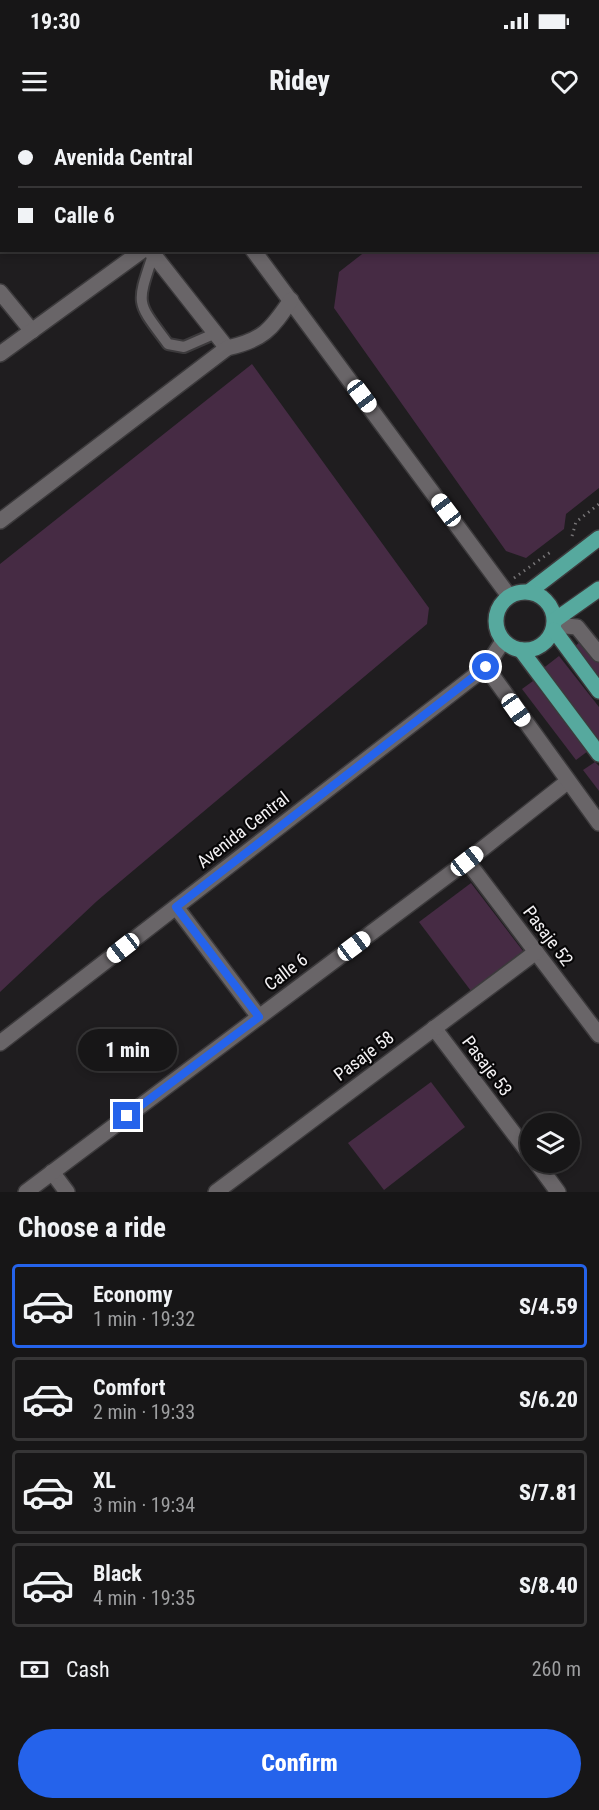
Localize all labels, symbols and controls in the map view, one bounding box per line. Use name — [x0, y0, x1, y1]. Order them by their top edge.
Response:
text: 19:30 — [30, 9, 81, 34]
icon: menu — [18, 65, 51, 98]
text: Ridey — [269, 65, 330, 97]
icon: heart — [548, 65, 581, 98]
text: Avenida Central — [54, 145, 193, 170]
text: Calle 6 — [54, 203, 115, 228]
car — [344, 376, 380, 416]
car — [428, 490, 464, 530]
route start — [472, 653, 499, 680]
car — [498, 690, 534, 730]
street label: Avenida Central — [192, 787, 293, 872]
car — [447, 843, 487, 879]
street label: Pasaje 52 — [519, 902, 578, 970]
car — [334, 928, 374, 964]
car — [103, 930, 143, 966]
street label: Calle 6 — [260, 949, 311, 995]
street label: Pasaje 58 — [330, 1026, 398, 1085]
callout: 1 min — [78, 1029, 176, 1071]
street label: Pasaje 53 — [458, 1032, 517, 1100]
text: 1 min — [105, 1038, 150, 1062]
route end — [113, 1102, 140, 1129]
map controls — [520, 1113, 580, 1173]
button: layers — [520, 1113, 580, 1173]
text: Choose a ride — [18, 1212, 166, 1244]
icon: car — [21, 1279, 75, 1333]
text: Economy — [93, 1282, 173, 1307]
text: S/4.59 — [519, 1294, 578, 1319]
text: 1 min · 19:32 — [93, 1307, 195, 1331]
icon: car — [21, 1372, 75, 1426]
text: Comfort — [93, 1375, 166, 1400]
text: S/6.20 — [519, 1387, 578, 1412]
text: 2 min · 19:33 — [93, 1400, 195, 1424]
icon: car — [21, 1465, 75, 1519]
text: XL — [93, 1468, 116, 1493]
text: S/7.81 — [519, 1480, 578, 1505]
text: 3 min · 19:34 — [93, 1493, 195, 1517]
icon: car — [21, 1558, 75, 1612]
text: Black — [93, 1561, 142, 1586]
text: S/8.40 — [519, 1573, 578, 1598]
text: 4 min · 19:35 — [93, 1586, 195, 1610]
icon: cash — [18, 1653, 51, 1686]
text: Cash — [66, 1657, 110, 1682]
text: 260 m — [532, 1657, 581, 1681]
button: Confirm — [18, 1729, 581, 1798]

